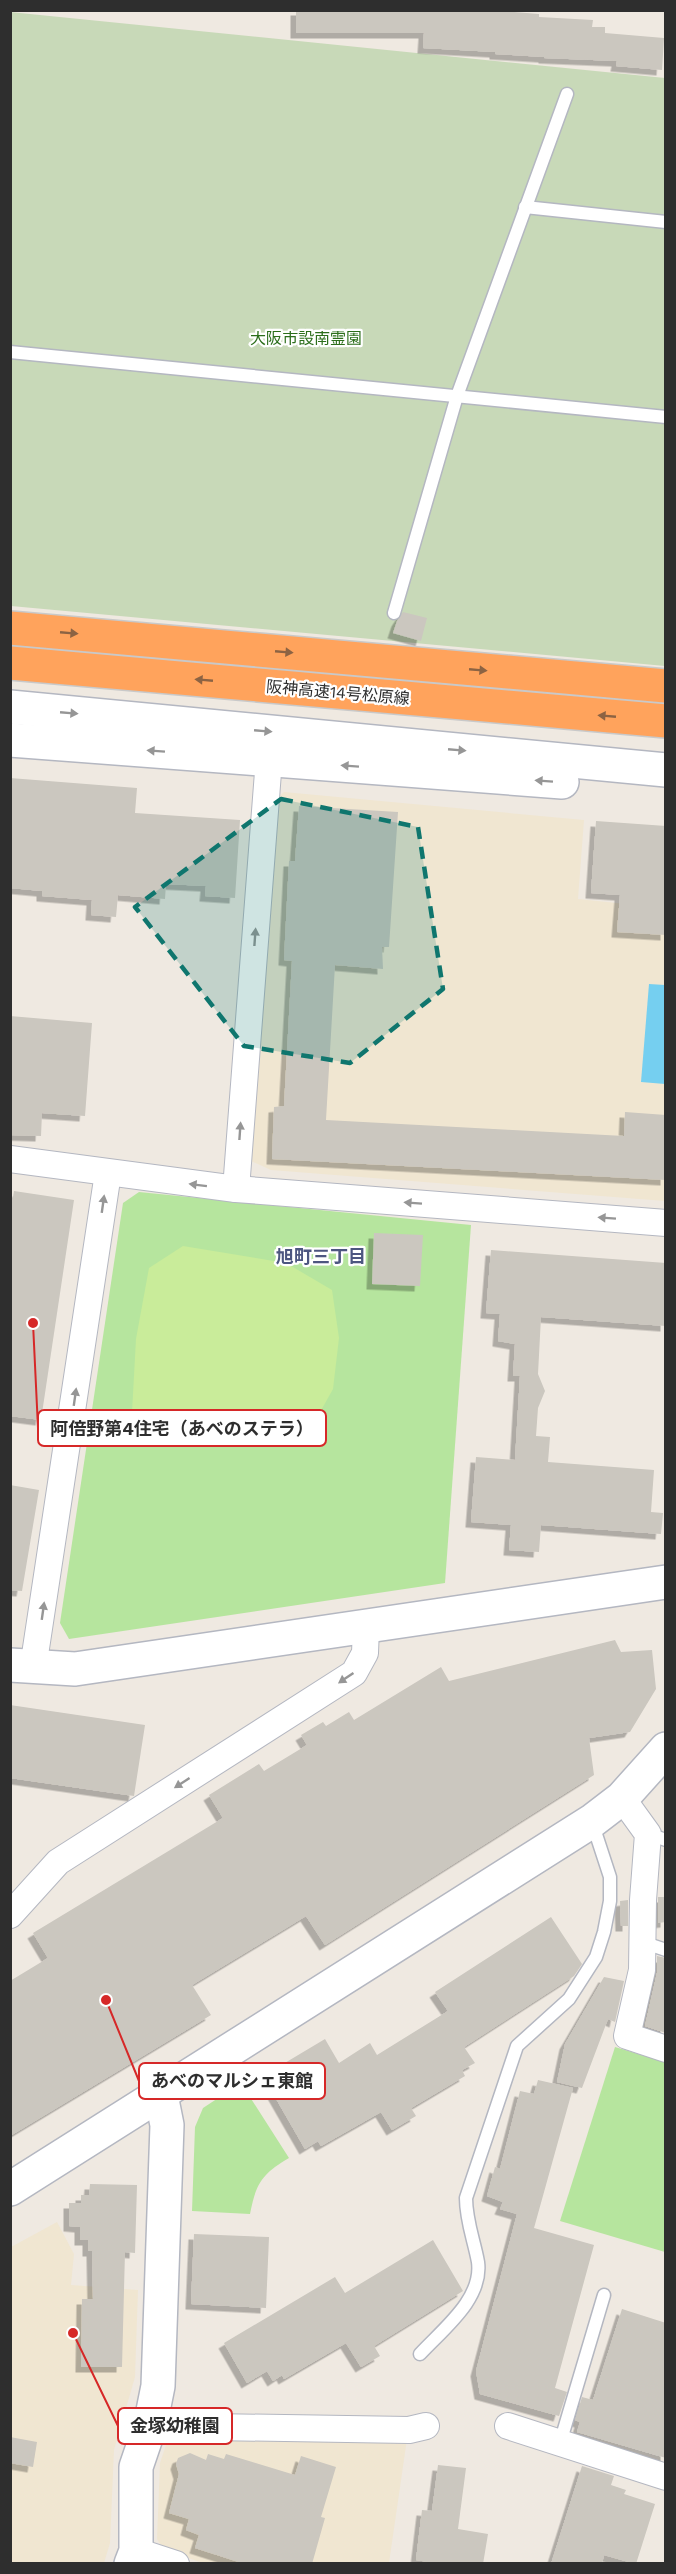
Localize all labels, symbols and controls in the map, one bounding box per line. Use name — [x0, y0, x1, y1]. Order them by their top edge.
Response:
park label: 大阪市設南霊園 — [250, 329, 362, 348]
one-way arrow — [59, 628, 78, 638]
one-way arrow — [274, 648, 293, 657]
one-way arrow — [469, 665, 488, 675]
one-way arrow — [194, 675, 213, 685]
street label: 阪神高速14号松原線 — [265, 677, 411, 708]
one-way arrow — [59, 708, 78, 718]
one-way arrow — [598, 711, 617, 721]
one-way arrow — [253, 726, 272, 736]
one-way arrow — [448, 745, 467, 755]
one-way arrow — [146, 746, 165, 756]
one-way arrow — [340, 761, 359, 771]
one-way arrow — [535, 776, 554, 786]
one-way arrow — [250, 927, 259, 946]
one-way arrow — [235, 1122, 245, 1141]
one-way arrow — [188, 1180, 207, 1189]
one-way arrow — [99, 1194, 108, 1213]
one-way arrow — [403, 1198, 422, 1208]
one-way arrow — [598, 1213, 617, 1223]
district label: 旭町三丁目 — [276, 1246, 366, 1267]
one-way arrow — [70, 1387, 79, 1406]
callout: 阿倍野第4住宅（あべのステラ） — [38, 1410, 326, 1446]
text: 阿倍野第4住宅（あべのステラ） — [50, 1418, 314, 1439]
one-way arrow — [38, 1601, 47, 1620]
one-way arrow — [337, 1672, 354, 1683]
one-way arrow — [173, 1777, 190, 1788]
callout: あべのマルシェ東館 — [139, 2063, 325, 2099]
text: あべのマルシェ東館 — [151, 2070, 313, 2091]
callout: 金塚幼稚園 — [118, 2408, 232, 2444]
text: 金塚幼稚園 — [130, 2415, 220, 2436]

